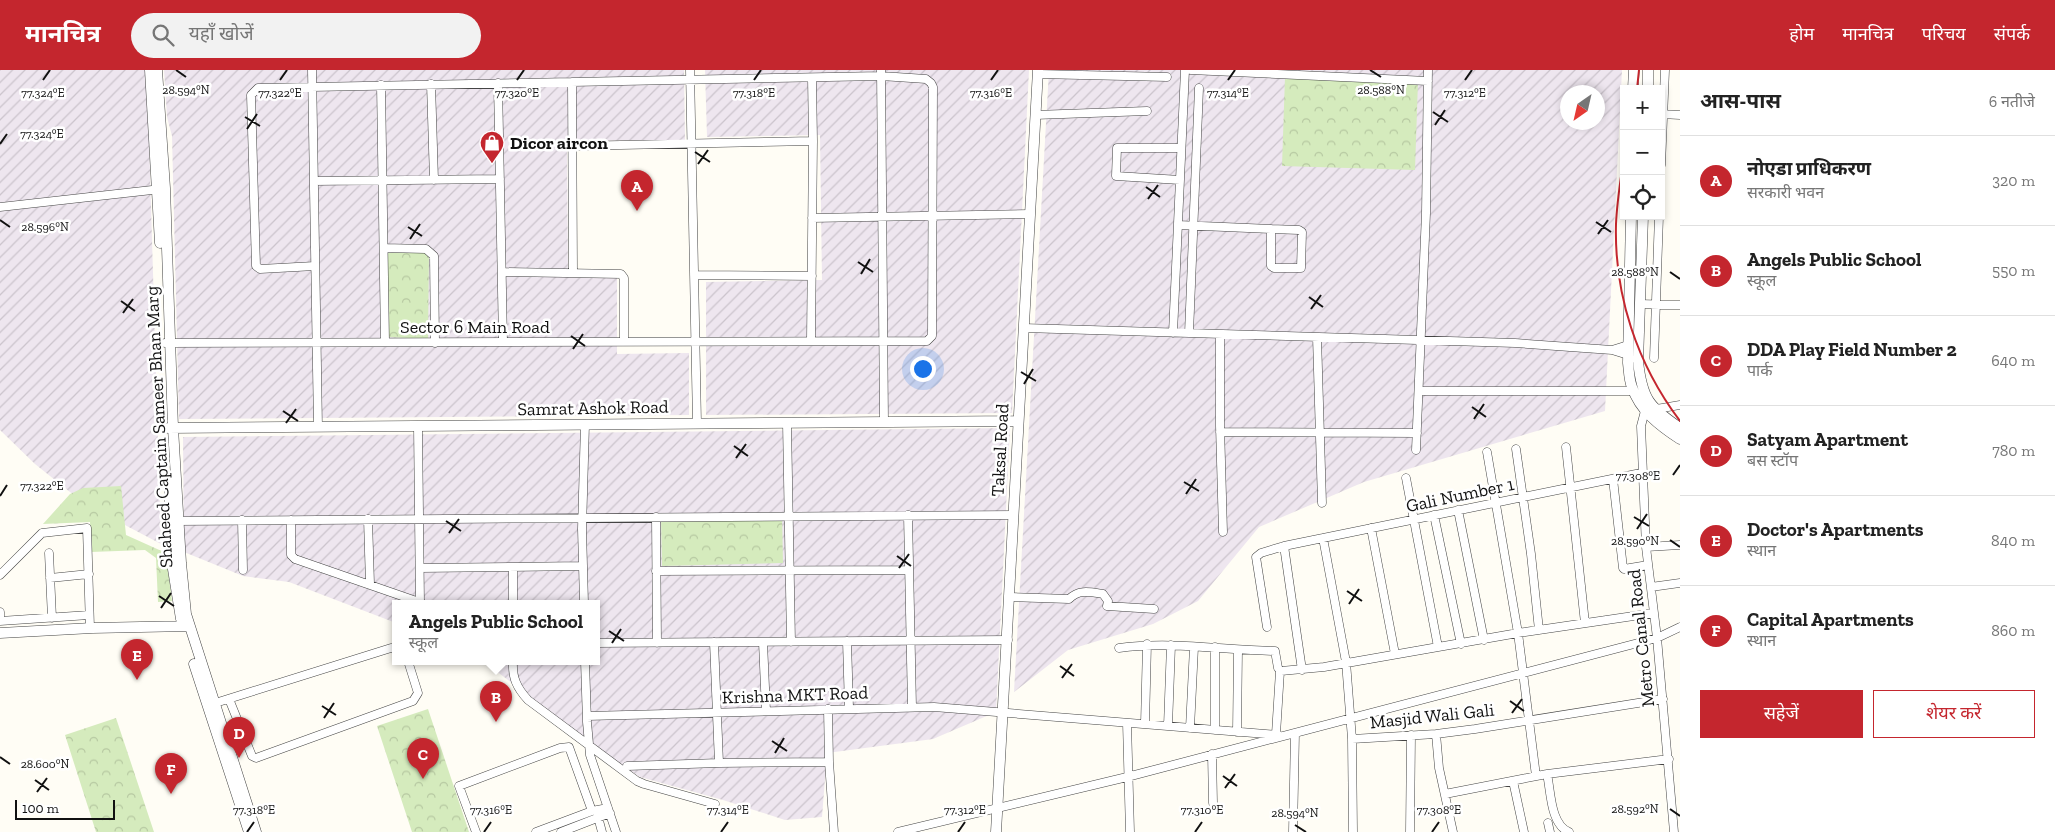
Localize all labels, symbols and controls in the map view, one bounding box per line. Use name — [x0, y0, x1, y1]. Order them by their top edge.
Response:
search box — [131, 13, 481, 58]
text: मानचित्र — [25, 19, 101, 48]
icon: search — [149, 21, 177, 49]
text: यहाँ खोजें — [189, 22, 254, 45]
text: होम — [1789, 23, 1814, 45]
text: मानचित्र — [1842, 23, 1894, 45]
text: परिचय — [1922, 23, 1966, 45]
text: संपर्क — [1994, 23, 2030, 45]
text: 28.594°N — [162, 83, 210, 97]
text: 28.588°N — [1357, 83, 1405, 97]
north arrow — [1560, 85, 1605, 130]
map controls — [1620, 85, 1665, 220]
button: + — [1620, 85, 1665, 130]
text: 77.324°E — [21, 86, 65, 100]
text: 77.322°E — [258, 86, 302, 100]
text: 77.320°E — [495, 86, 539, 100]
text: 77.318°E — [733, 86, 775, 100]
text: 77.316°E — [970, 86, 1012, 100]
text: 77.314°E — [1207, 86, 1249, 100]
text: 77.312°E — [1444, 86, 1486, 100]
text: आस-पास — [1700, 88, 1781, 113]
text: 6 नतीजे — [1989, 92, 2035, 111]
text: 77.324°E — [20, 127, 64, 141]
shop icon: Dicor aircon — [479, 130, 505, 164]
button: − — [1620, 130, 1665, 175]
place label: Dicor aircon — [510, 132, 608, 154]
text: नोएडा प्राधिकरण — [1747, 157, 1871, 180]
pin: A — [621, 170, 653, 211]
text: A — [1711, 171, 1722, 190]
text: 320 m — [1992, 171, 2035, 190]
button: locate — [1620, 175, 1665, 220]
text: सरकारी भवन — [1747, 183, 1824, 202]
text: 28.596°N — [21, 220, 69, 234]
text: Angels Public School — [1747, 248, 1921, 271]
text: B — [1711, 261, 1721, 280]
text: 550 m — [1992, 261, 2035, 280]
text: 28.588°N — [1611, 265, 1659, 279]
text: स्कूल — [1747, 271, 1776, 290]
street label: Shaheed Captain Sameer Bhan Marg — [141, 285, 177, 569]
street label: Sector 6 Main Road — [400, 316, 550, 338]
text: DDA Play Field Number 2 — [1747, 338, 1957, 361]
text: C — [1711, 351, 1721, 370]
text: 640 m — [1991, 351, 2035, 370]
your location — [910, 356, 936, 382]
text: पार्क — [1747, 361, 1773, 380]
street label: Samrat Ashok Road — [517, 396, 669, 420]
street label: Taksal Road — [987, 403, 1013, 497]
text: Satyam Apartment — [1747, 428, 1908, 451]
text: D — [1710, 441, 1722, 460]
text: 780 m — [1992, 441, 2035, 460]
text: बस स्टॉप — [1747, 451, 1798, 470]
text: 77.308°E — [1616, 469, 1660, 483]
street label: Gali Number 1 — [1404, 473, 1516, 517]
text: 77.322°E — [20, 479, 64, 493]
text: Doctor's Apartments — [1747, 518, 1923, 541]
text: E — [1711, 531, 1721, 550]
text: 840 m — [1991, 531, 2035, 550]
text: 28.590°N — [1611, 534, 1659, 548]
text: स्थान — [1747, 541, 1776, 560]
street label: Metro Canal Road — [1623, 568, 1659, 708]
popup — [392, 600, 600, 665]
text: Capital Apartments — [1747, 608, 1914, 631]
text: Angels Public School — [409, 610, 583, 633]
text: F — [1711, 621, 1721, 640]
text: 860 m — [1991, 621, 2035, 640]
text: स्थान — [1747, 631, 1776, 650]
text: स्कूल — [409, 633, 438, 652]
pin: E — [121, 639, 153, 680]
pin: B — [480, 681, 512, 722]
street label: Krishna MKT Road — [722, 681, 869, 709]
button: सहेजें — [1700, 690, 1863, 738]
button: शेयर करें — [1873, 690, 2035, 738]
street label: Masjid Wali Gali — [1369, 699, 1495, 733]
pin: D — [223, 717, 255, 758]
pin: C — [407, 738, 439, 779]
pin: F — [155, 753, 187, 794]
text: 28.600°N — [21, 757, 69, 771]
scale bar — [15, 797, 115, 820]
text: 100 m — [22, 800, 59, 817]
text: 28.592°N — [1611, 802, 1659, 816]
text: 77.318°E — [233, 803, 275, 817]
text: 77.316°E — [470, 803, 512, 817]
text: 77.314°E — [707, 803, 749, 817]
text: 77.312°E — [944, 803, 986, 817]
text: 77.310°E — [1181, 803, 1223, 817]
text: 77.308°E — [1417, 803, 1461, 817]
text: 28.594°N — [1271, 806, 1319, 820]

